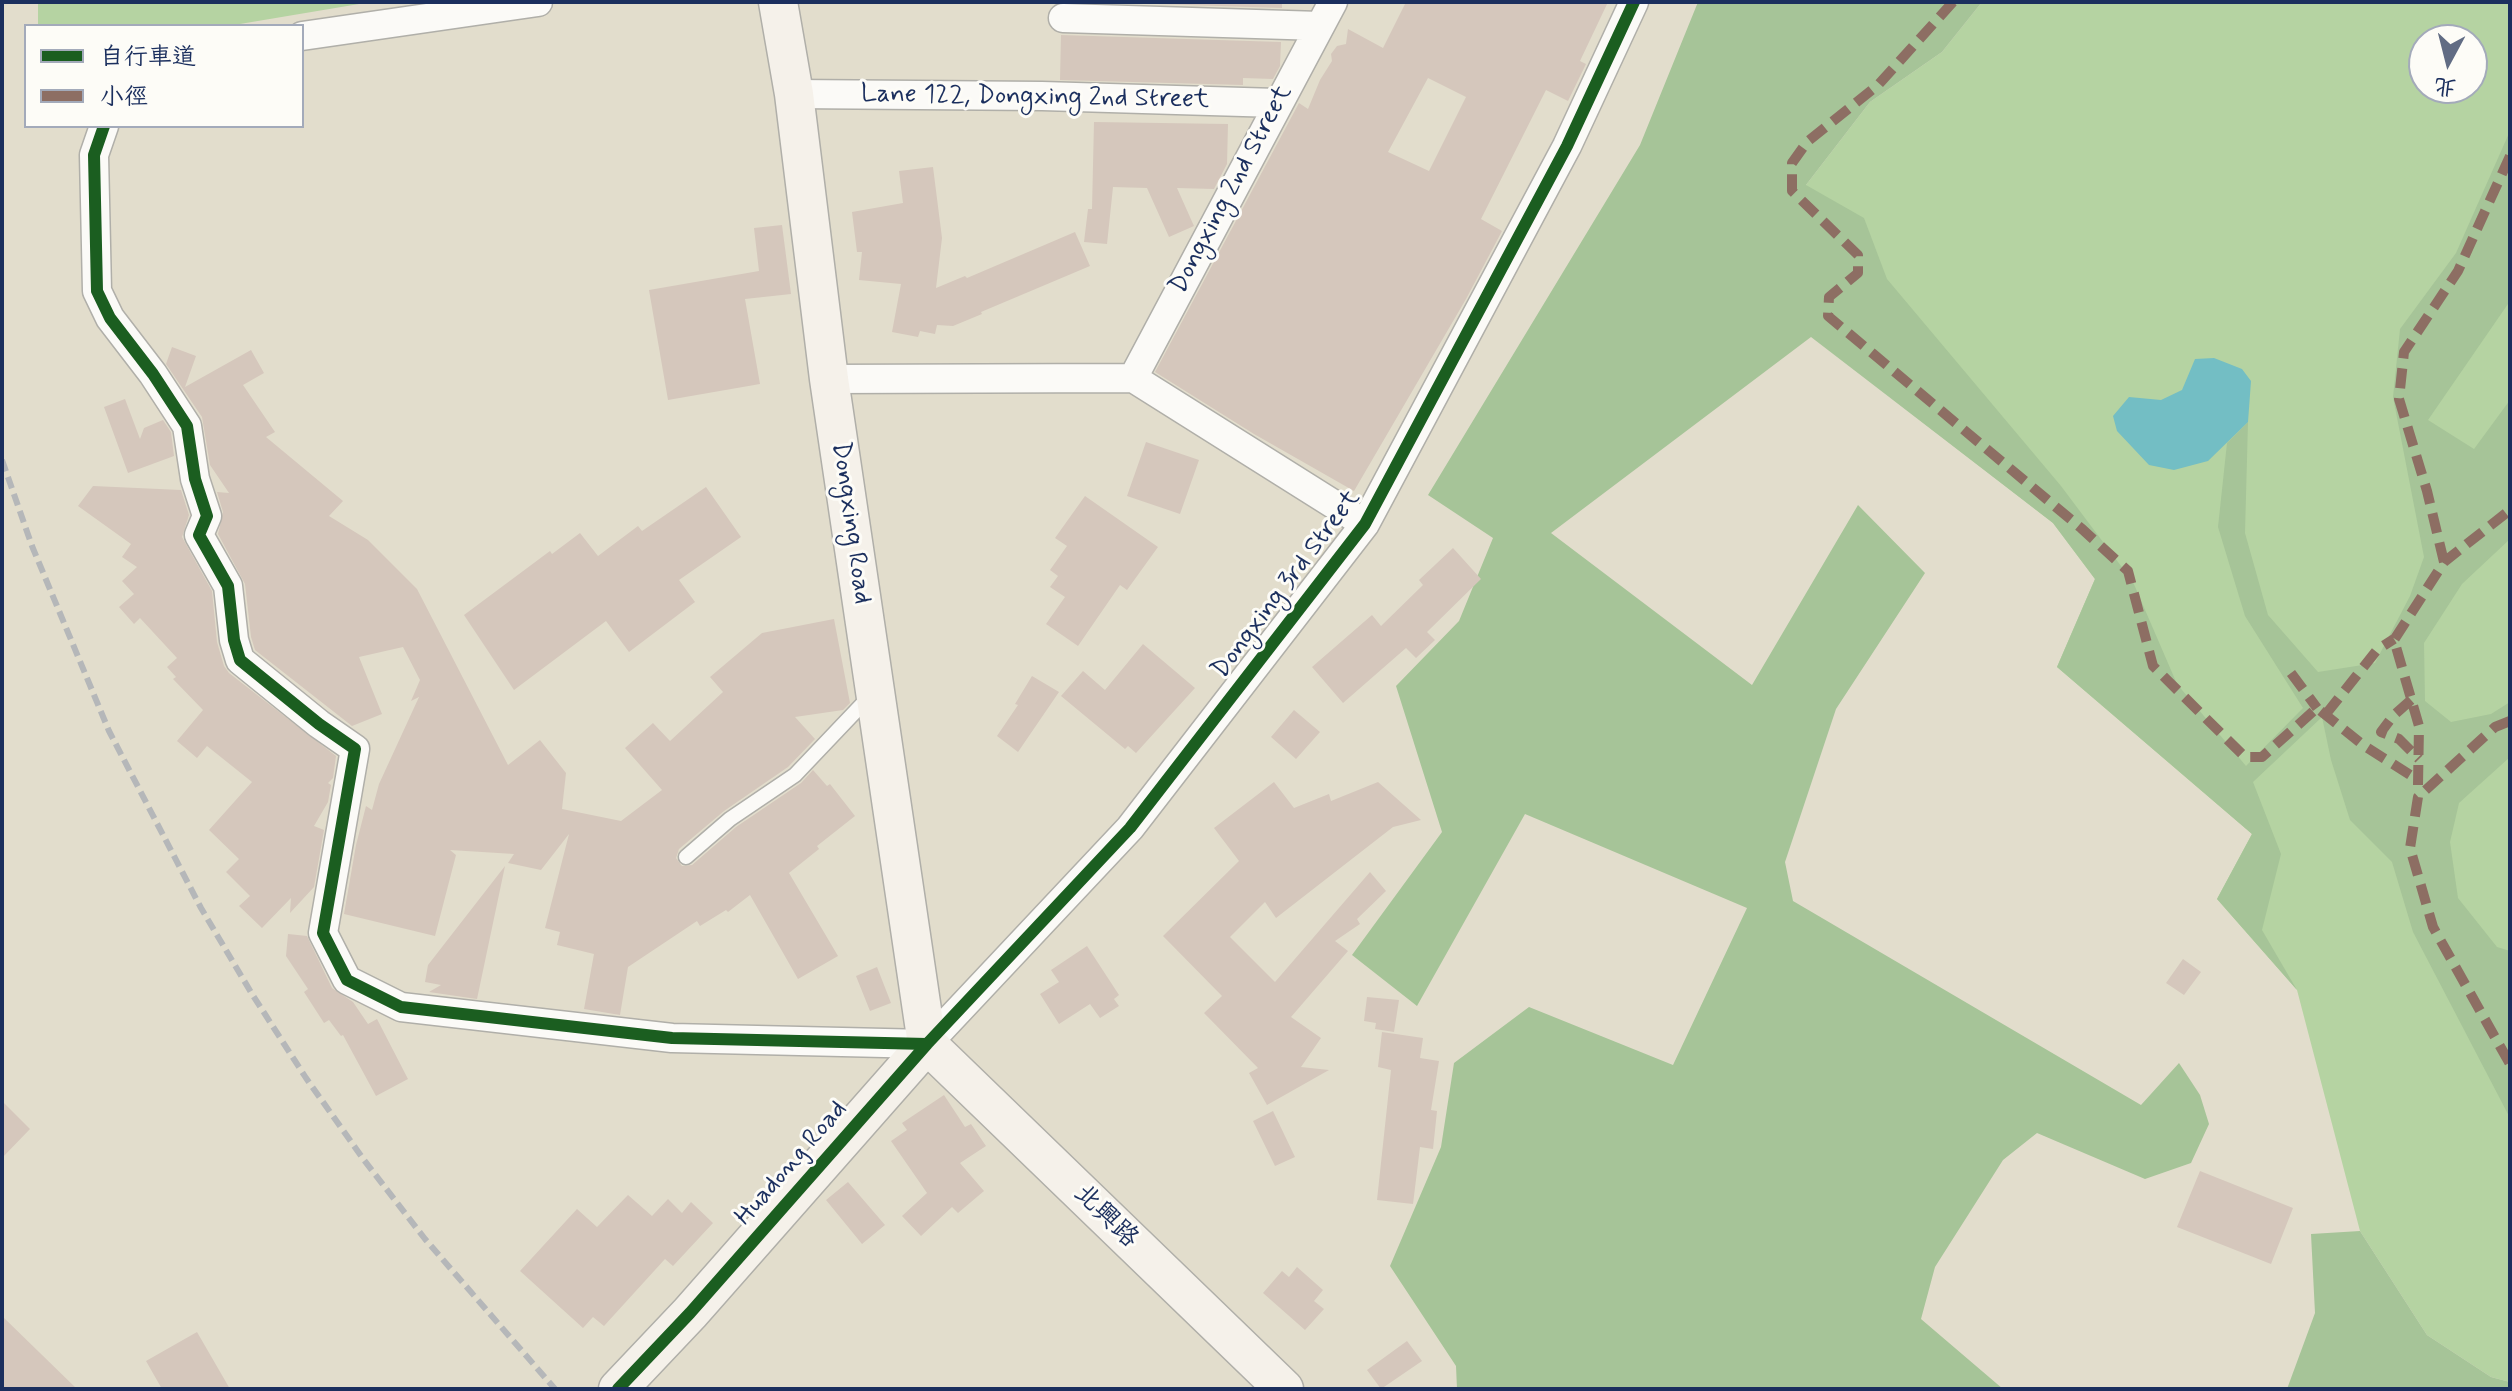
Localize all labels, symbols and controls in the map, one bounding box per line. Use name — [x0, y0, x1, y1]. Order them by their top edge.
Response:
legend — [24, 24, 304, 128]
north arrow — [2408, 24, 2488, 104]
text: 自行車道 — [100, 42, 196, 73]
text: 北 — [2433, 71, 2458, 101]
street label: Lane 122, Dongxing 2nd Street — [861, 79, 1209, 117]
street label: Dongxing 2nd Street — [1164, 80, 1300, 300]
text: 小徑 — [100, 82, 148, 113]
street label: Dongxing Road — [823, 440, 877, 606]
street label: Dongxing 3rd Street — [1206, 484, 1368, 686]
street label: Huadong Road — [729, 1095, 855, 1233]
street label: 北興路 — [1066, 1179, 1144, 1255]

